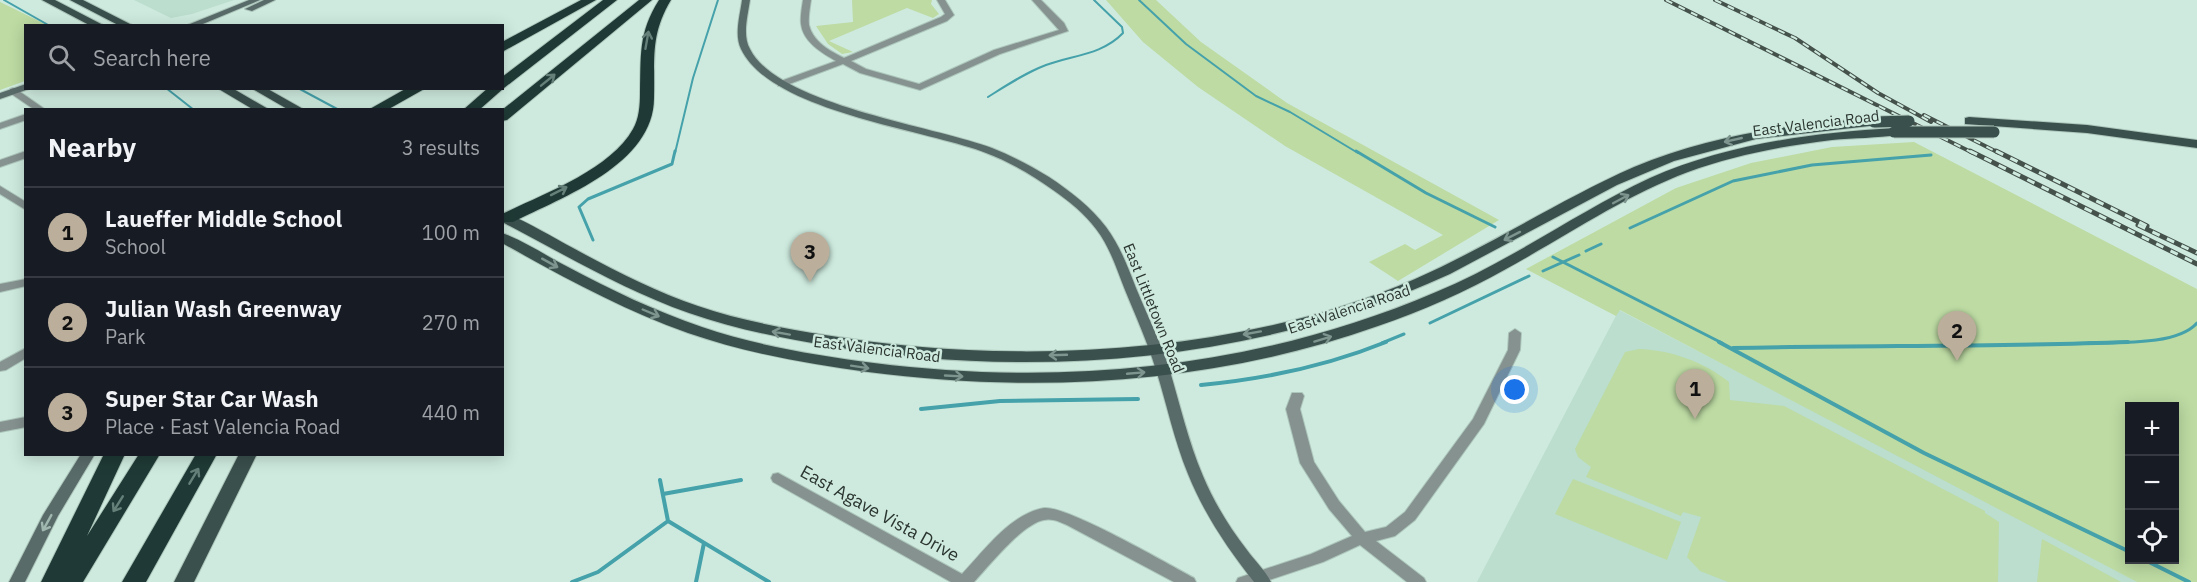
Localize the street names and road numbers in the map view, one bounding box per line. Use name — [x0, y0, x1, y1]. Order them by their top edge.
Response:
street label: East Valencia Road — [1752, 106, 1880, 140]
street label: East Littletown Road — [1119, 240, 1189, 376]
street label: East Valencia Road — [1285, 280, 1413, 338]
street label: East Valencia Road — [813, 332, 941, 366]
street label: East Agave Vista Drive — [796, 460, 964, 566]

